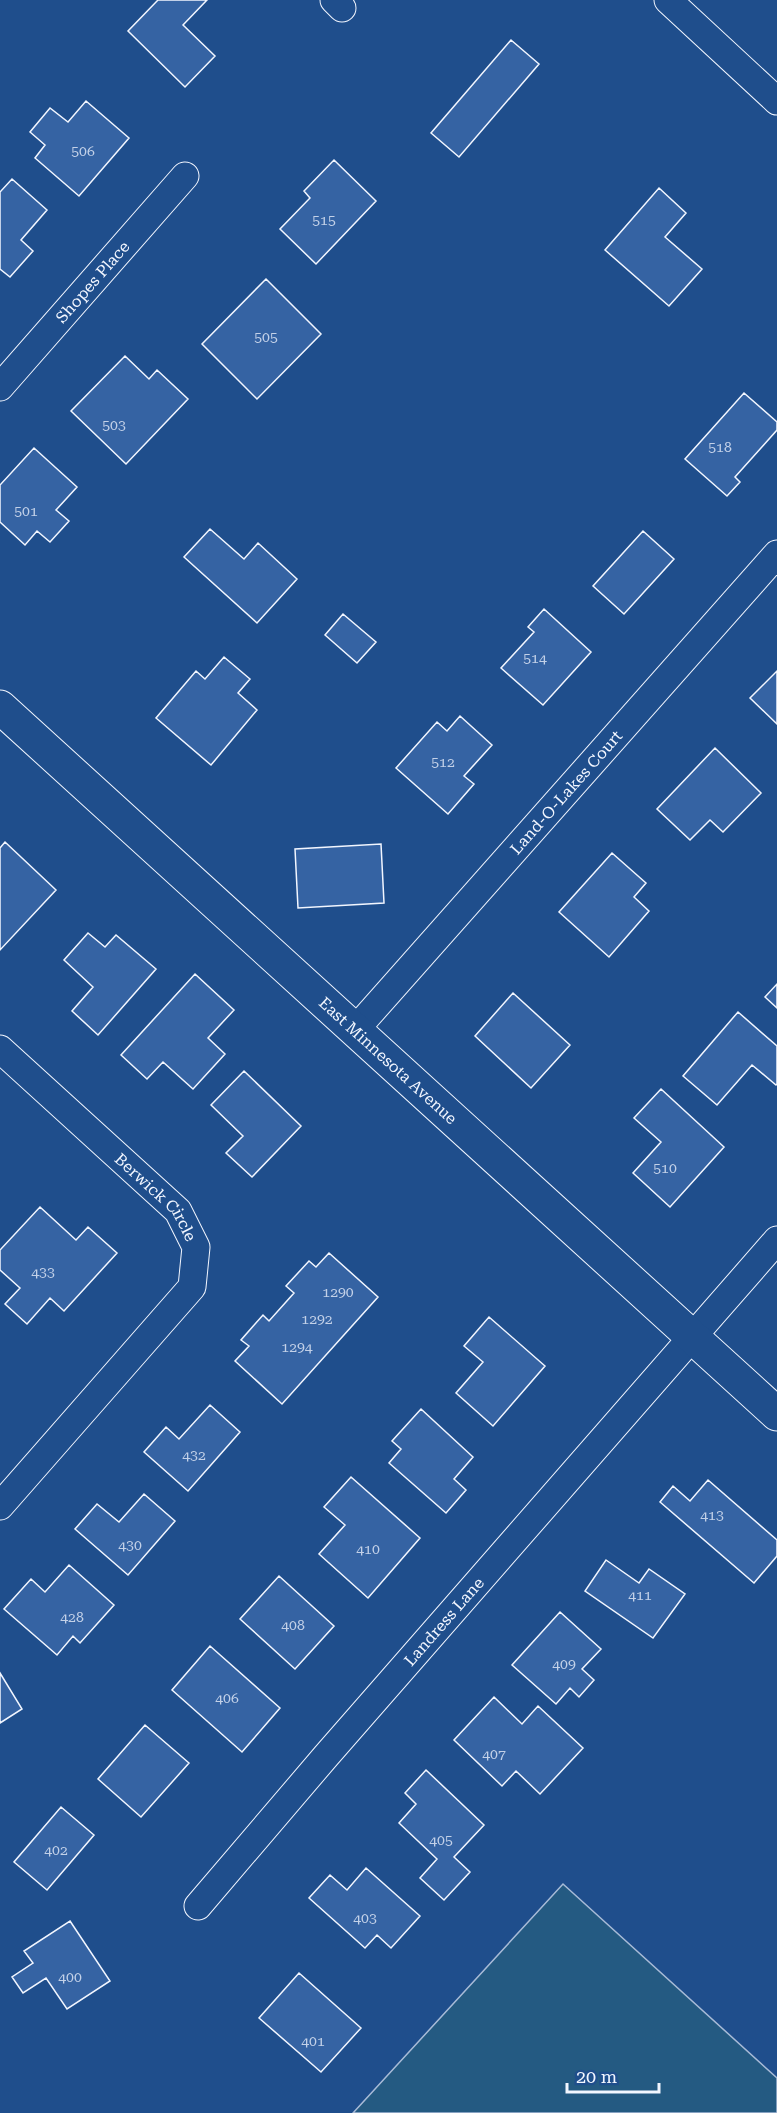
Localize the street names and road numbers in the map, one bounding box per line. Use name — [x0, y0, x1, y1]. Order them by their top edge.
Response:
street label: Shopes Place — [52, 237, 134, 327]
street label: Land-O-Lakes Court — [506, 726, 626, 858]
street label: East Minnesota Avenue — [315, 993, 461, 1128]
street label: Berwick Circle — [111, 1149, 201, 1245]
street label: Landress Lane — [400, 1573, 488, 1670]

